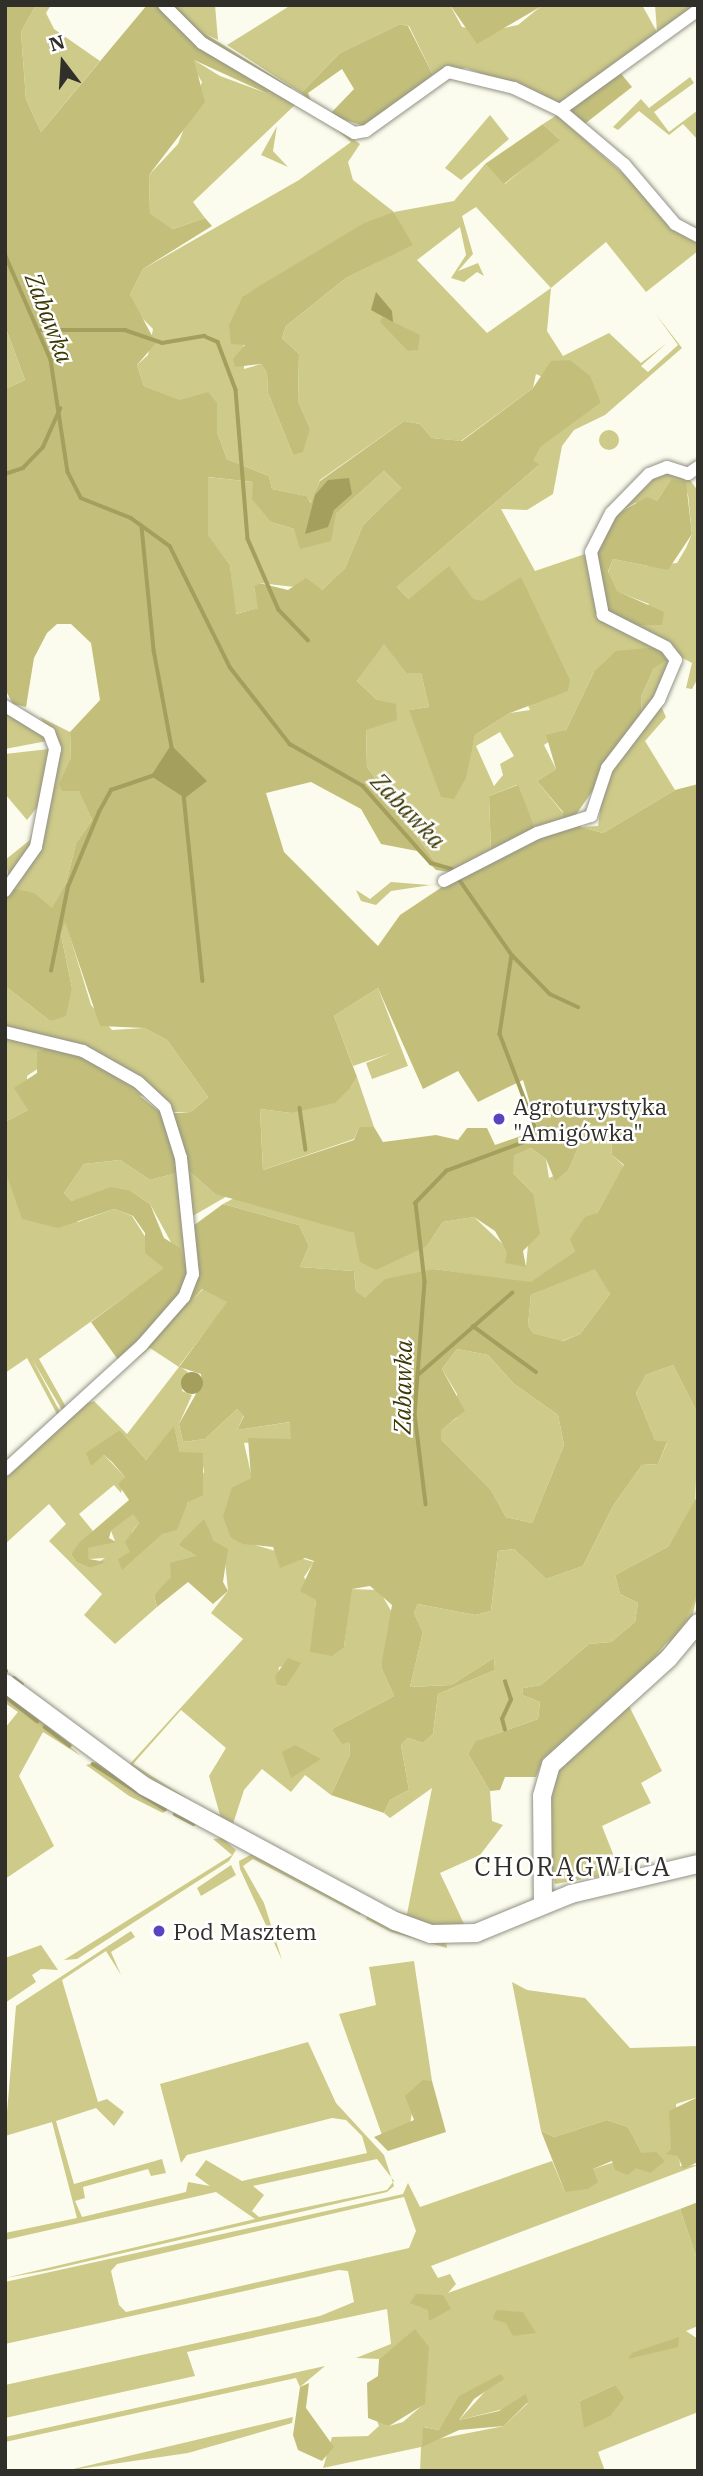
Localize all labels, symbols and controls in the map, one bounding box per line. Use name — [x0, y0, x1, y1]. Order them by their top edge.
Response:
north arrow — [28, 28, 98, 98]
text: N — [46, 29, 68, 57]
water label: Zabawka — [19, 269, 79, 367]
water label: Zabawka — [365, 767, 451, 855]
place label: Agroturystyka "Amigówka" — [513, 1092, 667, 1146]
marker: Agroturystyka "Amigówka" — [491, 1111, 507, 1127]
water label: Zabawka — [388, 1340, 418, 1434]
district label: CHORĄGWICA — [475, 1851, 671, 1883]
place label: Pod Masztem — [173, 1917, 317, 1945]
marker: Pod Masztem — [151, 1923, 167, 1939]

